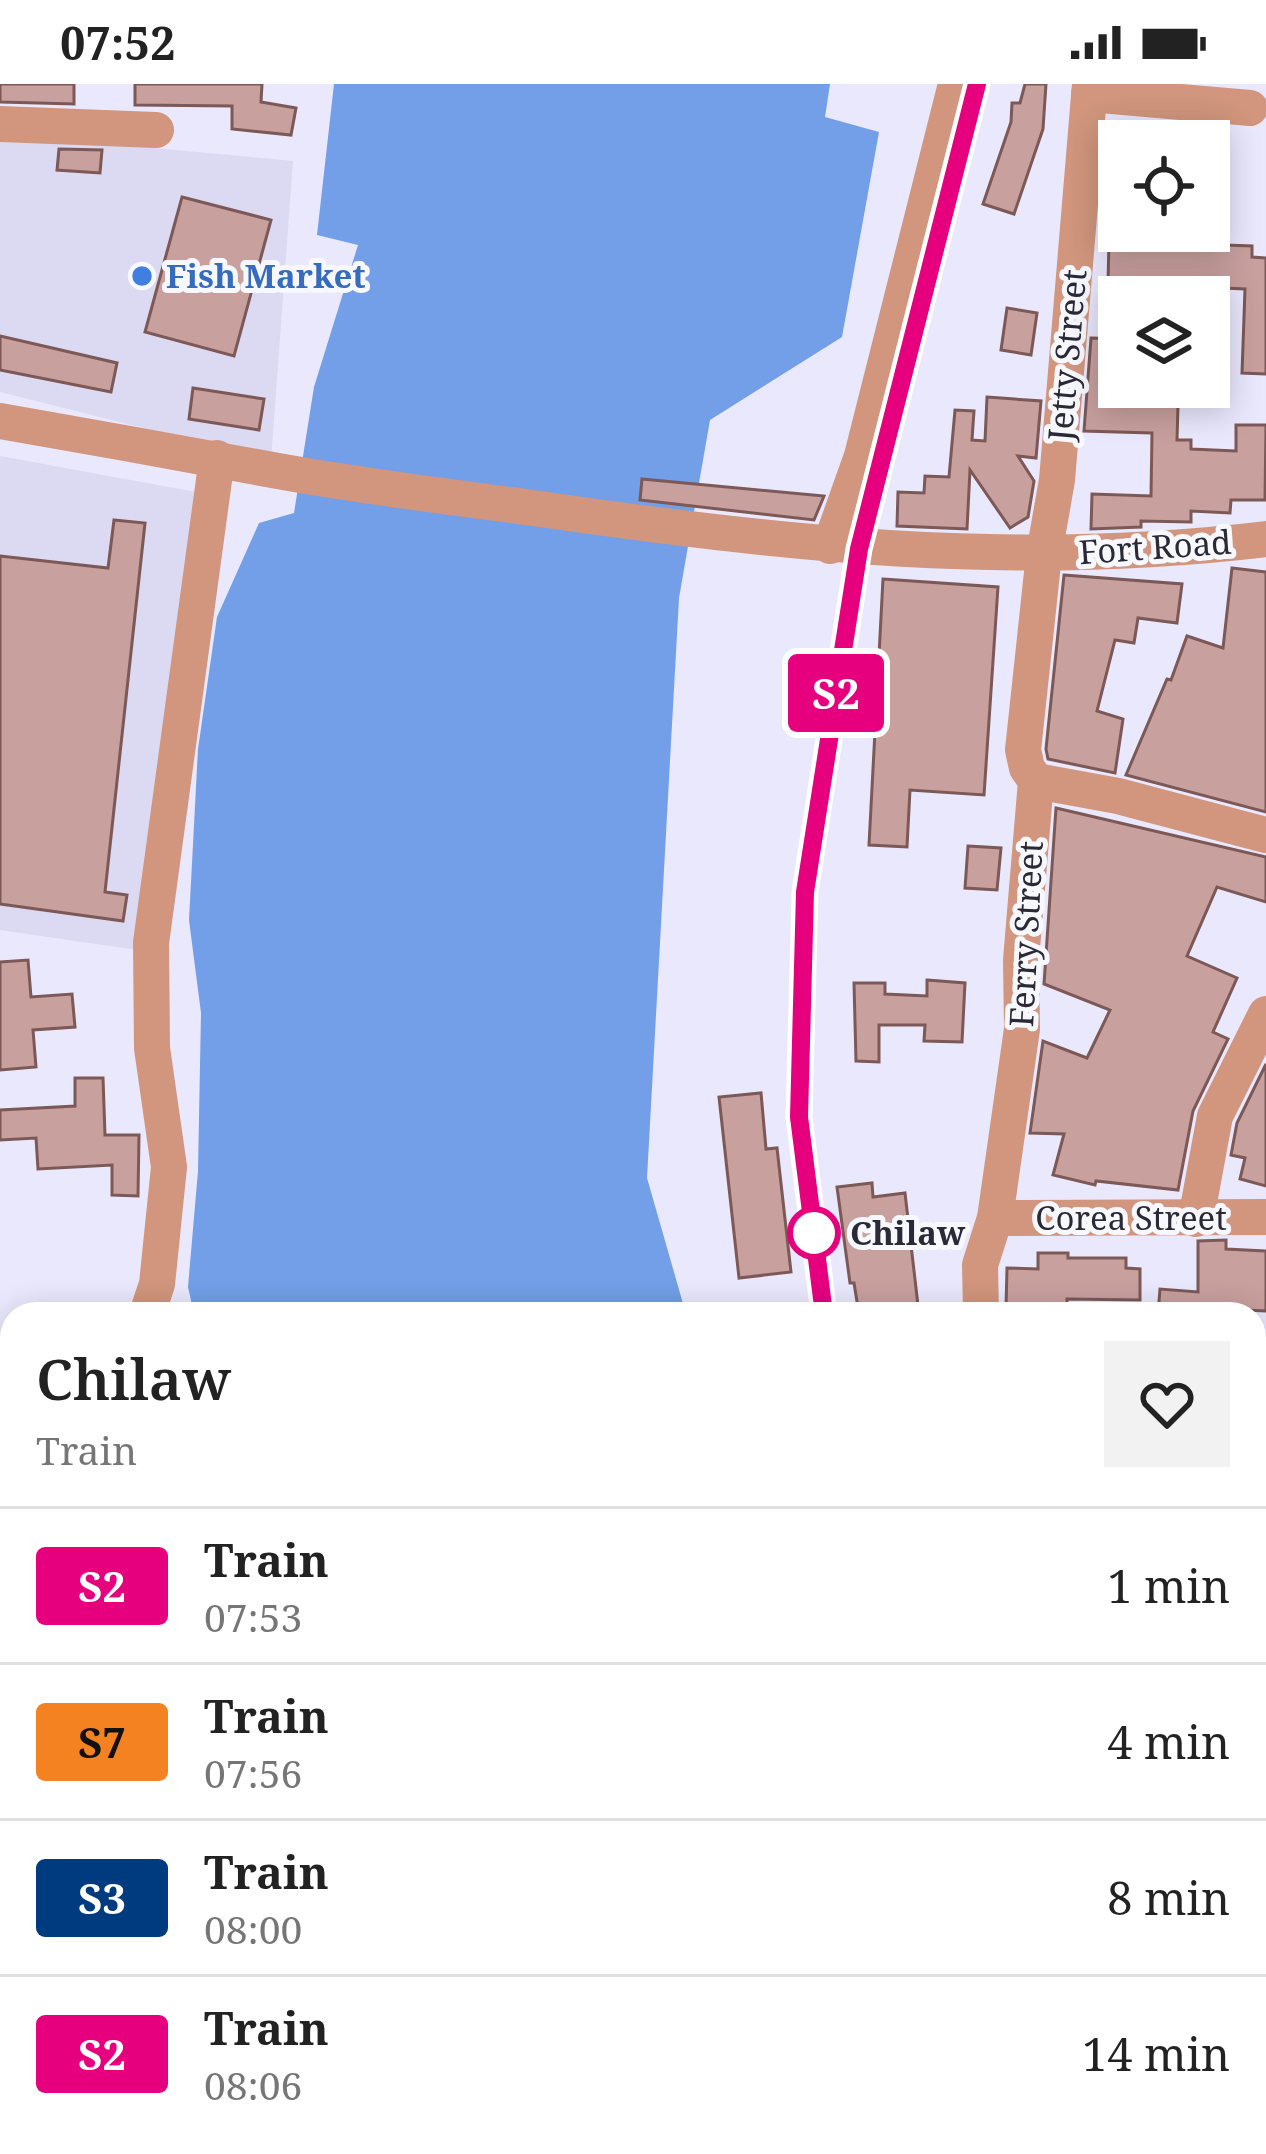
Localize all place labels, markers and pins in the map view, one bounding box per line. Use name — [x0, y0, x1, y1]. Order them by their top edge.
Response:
place label: Fish Market — [166, 253, 366, 298]
marker: Fish Market — [129, 263, 155, 289]
marker: Chilaw — [789, 1208, 839, 1258]
place label: Chilaw — [850, 1210, 966, 1255]

